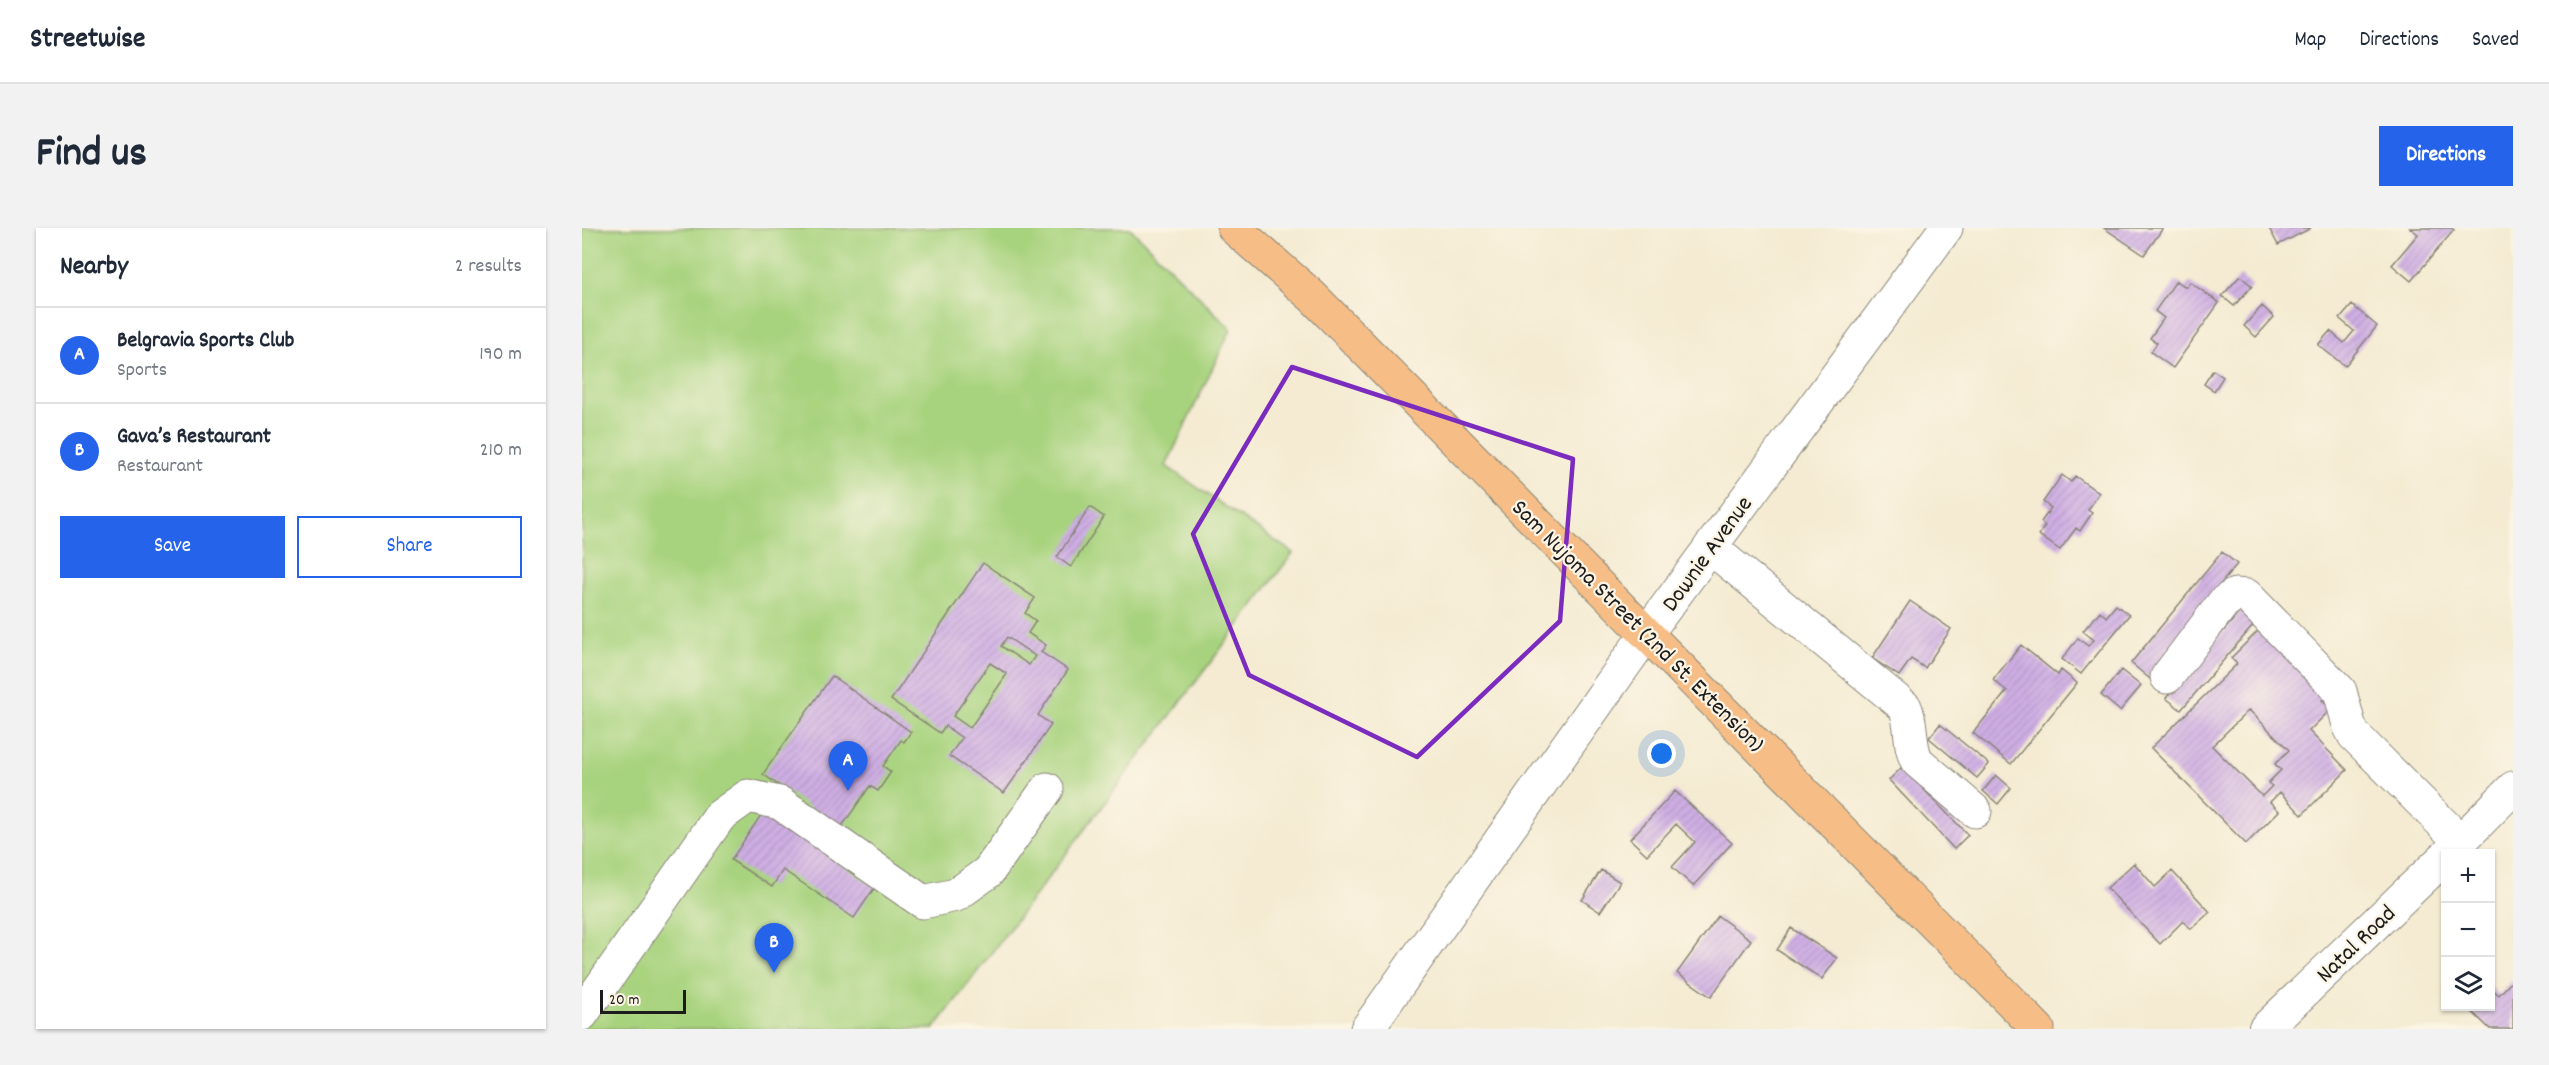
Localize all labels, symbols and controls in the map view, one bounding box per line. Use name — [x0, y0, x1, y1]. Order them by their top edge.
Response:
text: Streetwise — [30, 21, 145, 61]
text: Map — [2295, 26, 2326, 56]
text: Directions — [2359, 26, 2439, 56]
text: Saved — [2472, 26, 2519, 56]
text: Find us — [36, 126, 147, 186]
button: Directions — [2379, 126, 2513, 186]
text: Nearby — [60, 249, 128, 286]
text: 2 results — [455, 253, 522, 281]
text: Belgravia Sports Club — [117, 326, 294, 357]
text: A — [74, 341, 85, 369]
text: 190 m — [479, 341, 522, 369]
text: Sports — [117, 357, 167, 385]
text: Gava’s Restaurant — [117, 422, 271, 453]
text: B — [75, 437, 84, 465]
text: 210 m — [480, 437, 522, 465]
text: Restaurant — [117, 453, 203, 481]
street label: Downie Avenue — [1655, 490, 1762, 620]
street label: Sam Nujoma Street (2nd St. Extension) — [1503, 493, 1771, 761]
button: Save — [60, 516, 285, 578]
button: Share — [297, 516, 522, 578]
your location — [1647, 739, 1676, 768]
pin: A — [828, 742, 868, 791]
map controls — [2441, 849, 2495, 1011]
button: + — [2441, 849, 2495, 903]
street label: Natal Road — [2310, 898, 2405, 992]
button: − — [2441, 903, 2495, 957]
pin: B — [754, 924, 794, 973]
button: layers — [2441, 957, 2495, 1011]
scale bar — [600, 987, 686, 1014]
text: 20 m — [609, 989, 639, 1012]

